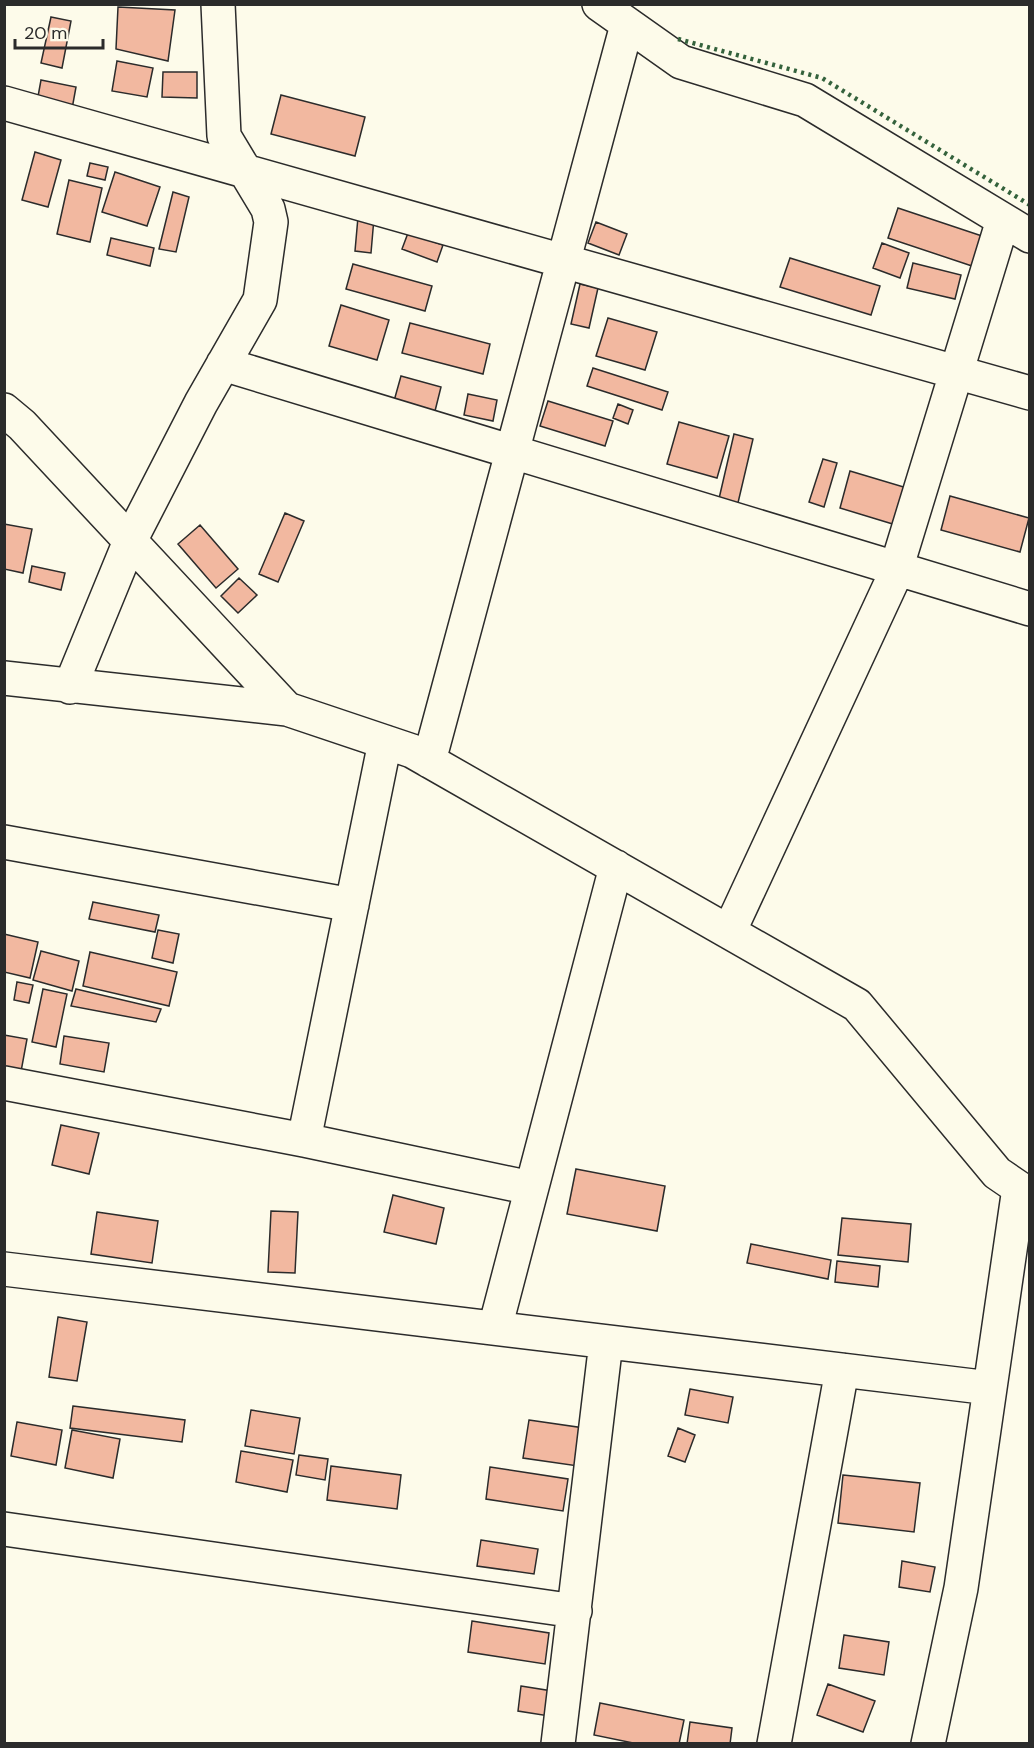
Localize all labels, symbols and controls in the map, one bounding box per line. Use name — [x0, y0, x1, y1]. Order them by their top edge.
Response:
scale bar — [15, 12, 104, 50]
text: 20 m — [24, 21, 67, 45]

